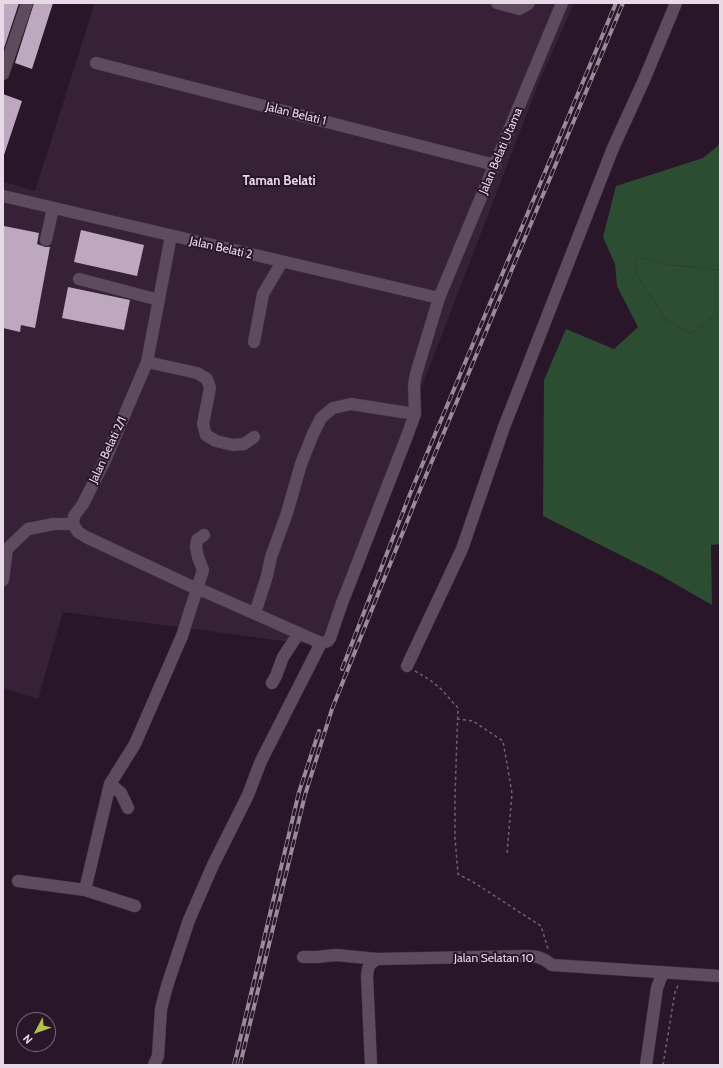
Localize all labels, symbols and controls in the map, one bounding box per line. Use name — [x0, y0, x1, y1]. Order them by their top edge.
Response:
street label: Jalan Belati 1 — [264, 100, 328, 128]
street label: Jalan Belati Utama — [476, 106, 526, 196]
district label: Taman Belati — [242, 173, 316, 189]
street label: Jalan Belati 2 — [188, 234, 254, 262]
street label: Jalan Belati 2/1 — [86, 414, 130, 486]
street label: Jalan Selatan 10 — [454, 951, 534, 965]
north arrow — [16, 1012, 56, 1052]
text: N — [20, 1032, 36, 1047]

